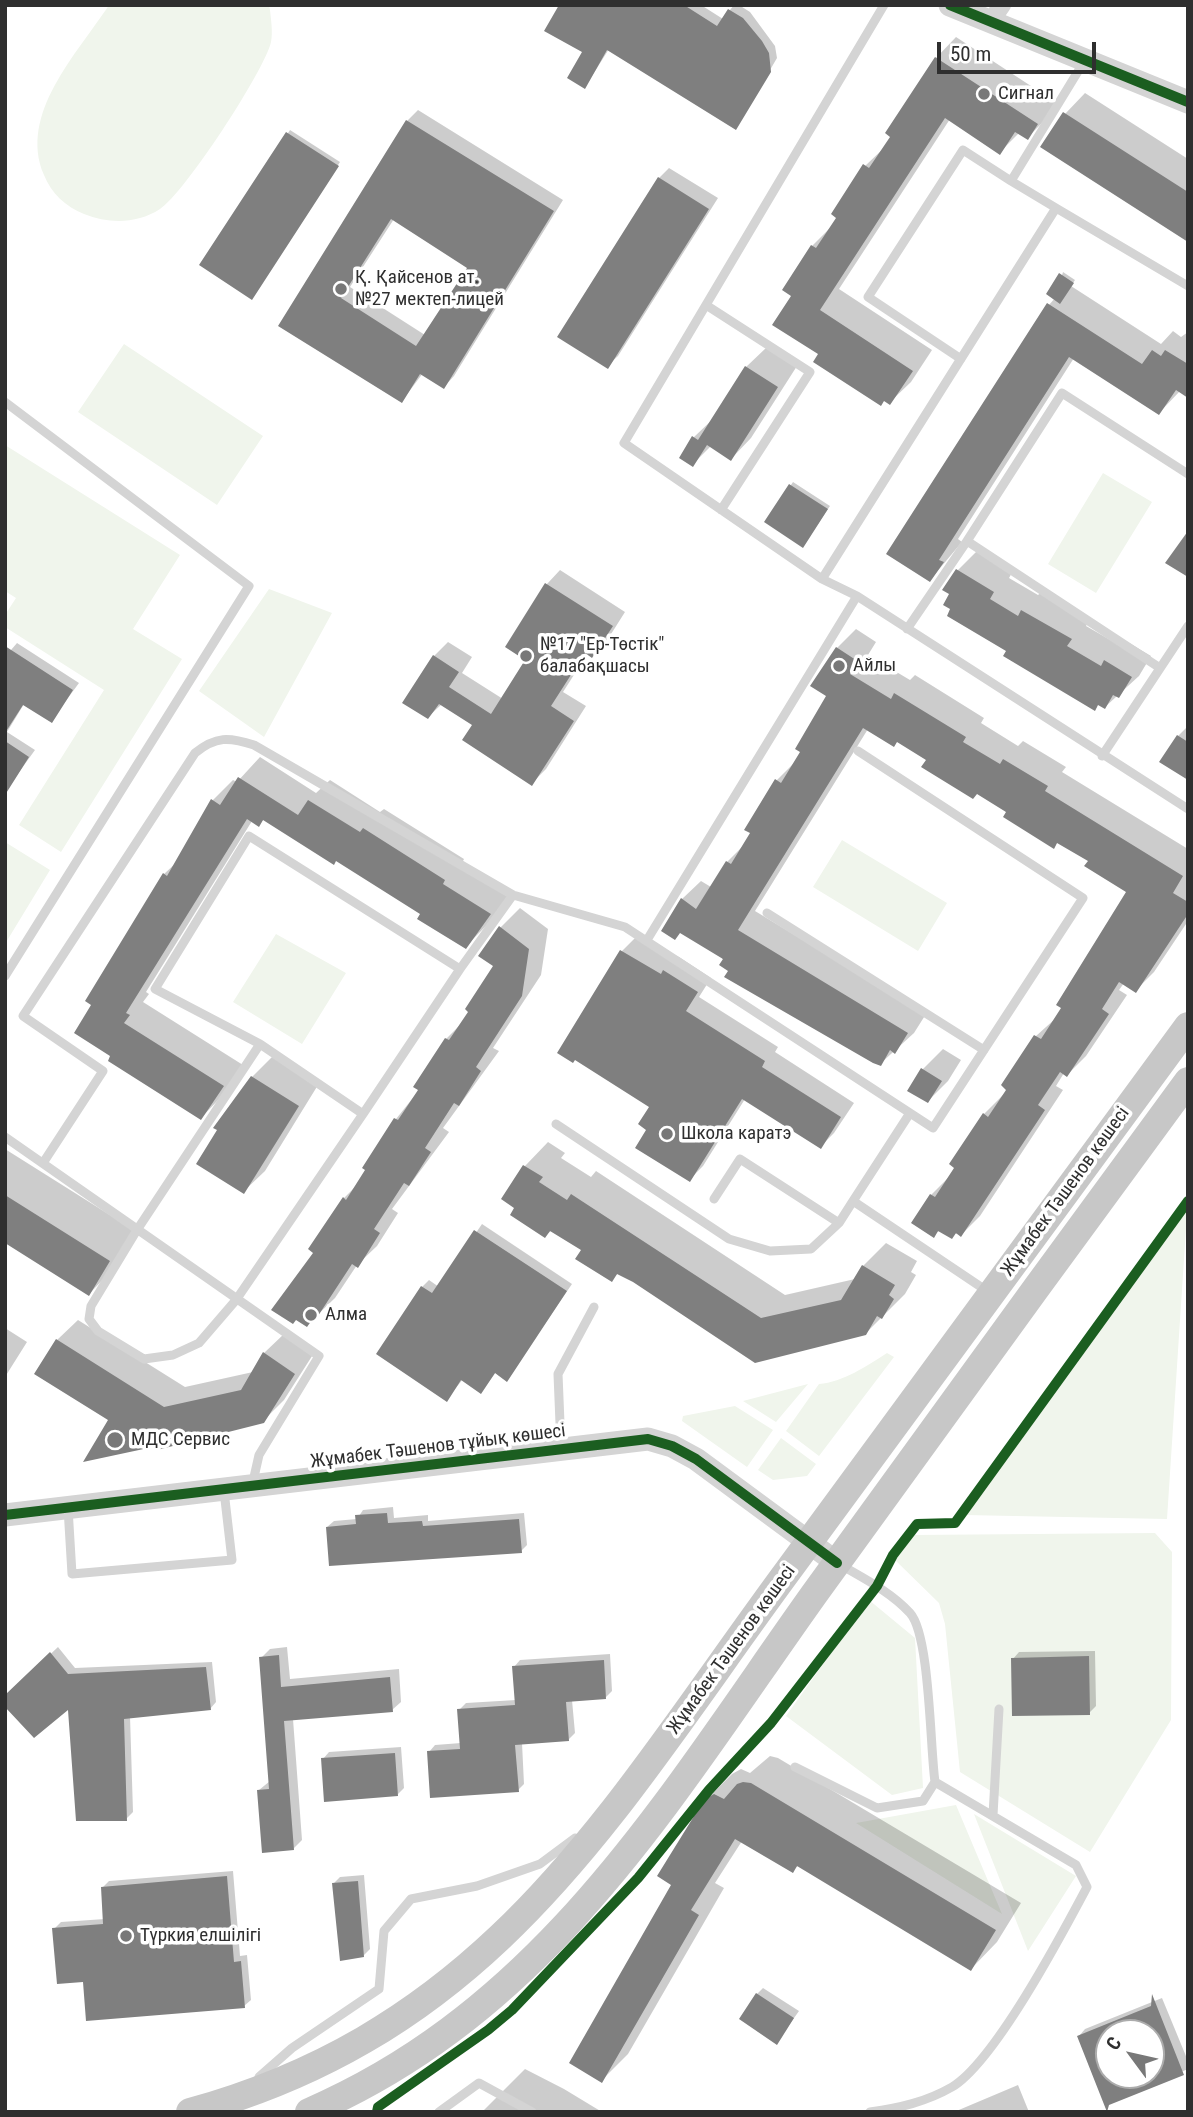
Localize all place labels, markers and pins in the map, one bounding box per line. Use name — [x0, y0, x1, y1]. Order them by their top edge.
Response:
place label: Сигнал — [998, 83, 1054, 105]
marker: Сигнал — [976, 86, 992, 102]
place label: Қ. Қайсенов ат. №27 мектеп-лицей — [355, 267, 504, 311]
marker: Қ. Қайсенов ат. №27 мектеп-лицей — [333, 281, 349, 297]
place label: №17 "Ер-Төстік" балабақшасы — [540, 634, 664, 678]
marker: №17 "Ер-Төстік" балабақшасы — [518, 648, 534, 664]
place label: Айлы — [853, 655, 896, 677]
marker: Айлы — [831, 658, 847, 674]
place label: Школа каратэ — [681, 1123, 792, 1145]
marker: Школа каратэ — [659, 1126, 675, 1142]
place label: Алма — [325, 1304, 367, 1326]
marker: Алма — [303, 1307, 319, 1323]
place label: МДС Сервис — [131, 1429, 230, 1451]
marker: МДС Сервис — [105, 1430, 125, 1450]
place label: Түркия елшілігі — [140, 1925, 261, 1947]
marker: Түркия елшілігі — [118, 1928, 134, 1944]

